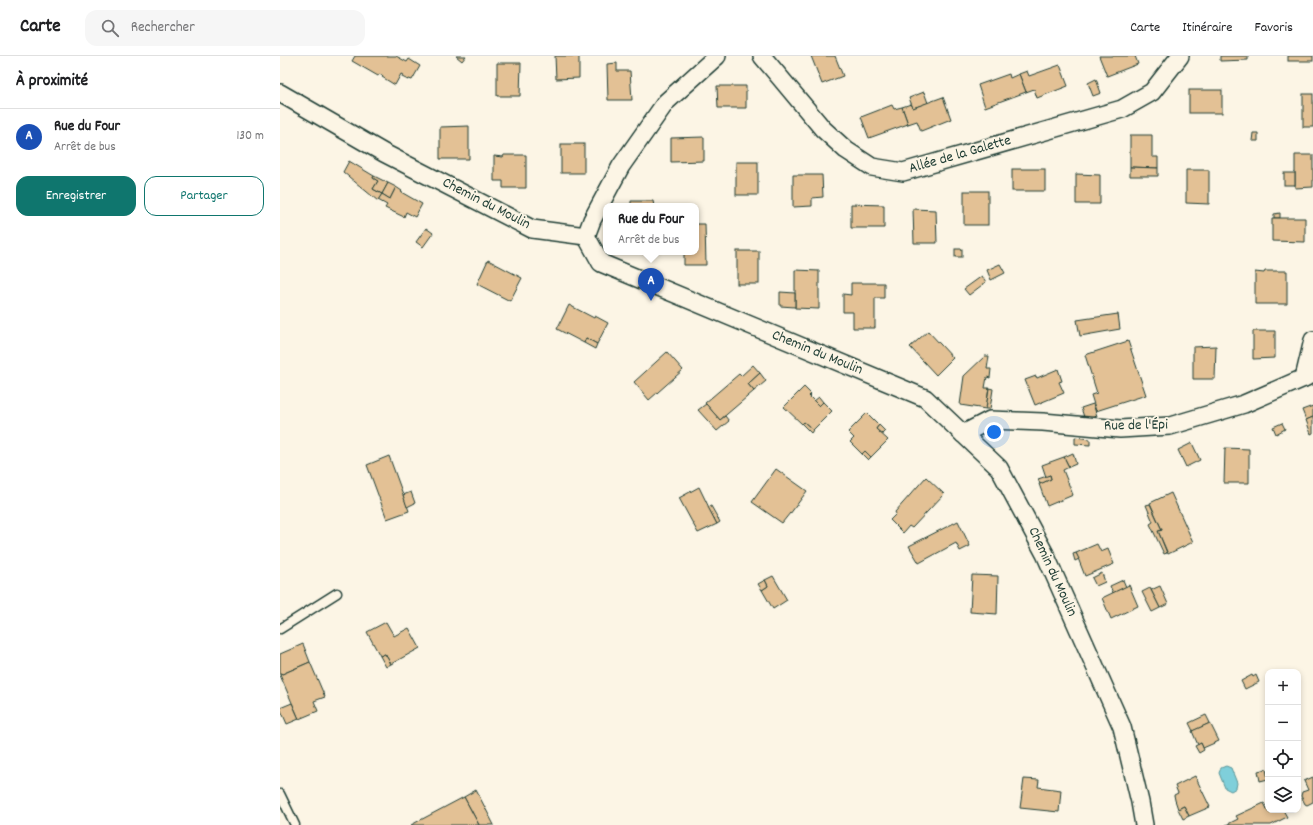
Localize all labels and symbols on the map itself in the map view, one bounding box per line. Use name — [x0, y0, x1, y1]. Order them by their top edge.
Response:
street label: Allée de la Galette — [906, 130, 1014, 180]
street label: Chemin du Moulin — [438, 172, 534, 236]
pin: A — [638, 268, 664, 301]
street label: Chemin du Moulin — [768, 325, 866, 381]
street label: Rue de l'Épi — [1104, 414, 1168, 438]
your location — [984, 422, 1004, 442]
street label: Chemin du Moulin — [1022, 524, 1082, 620]

